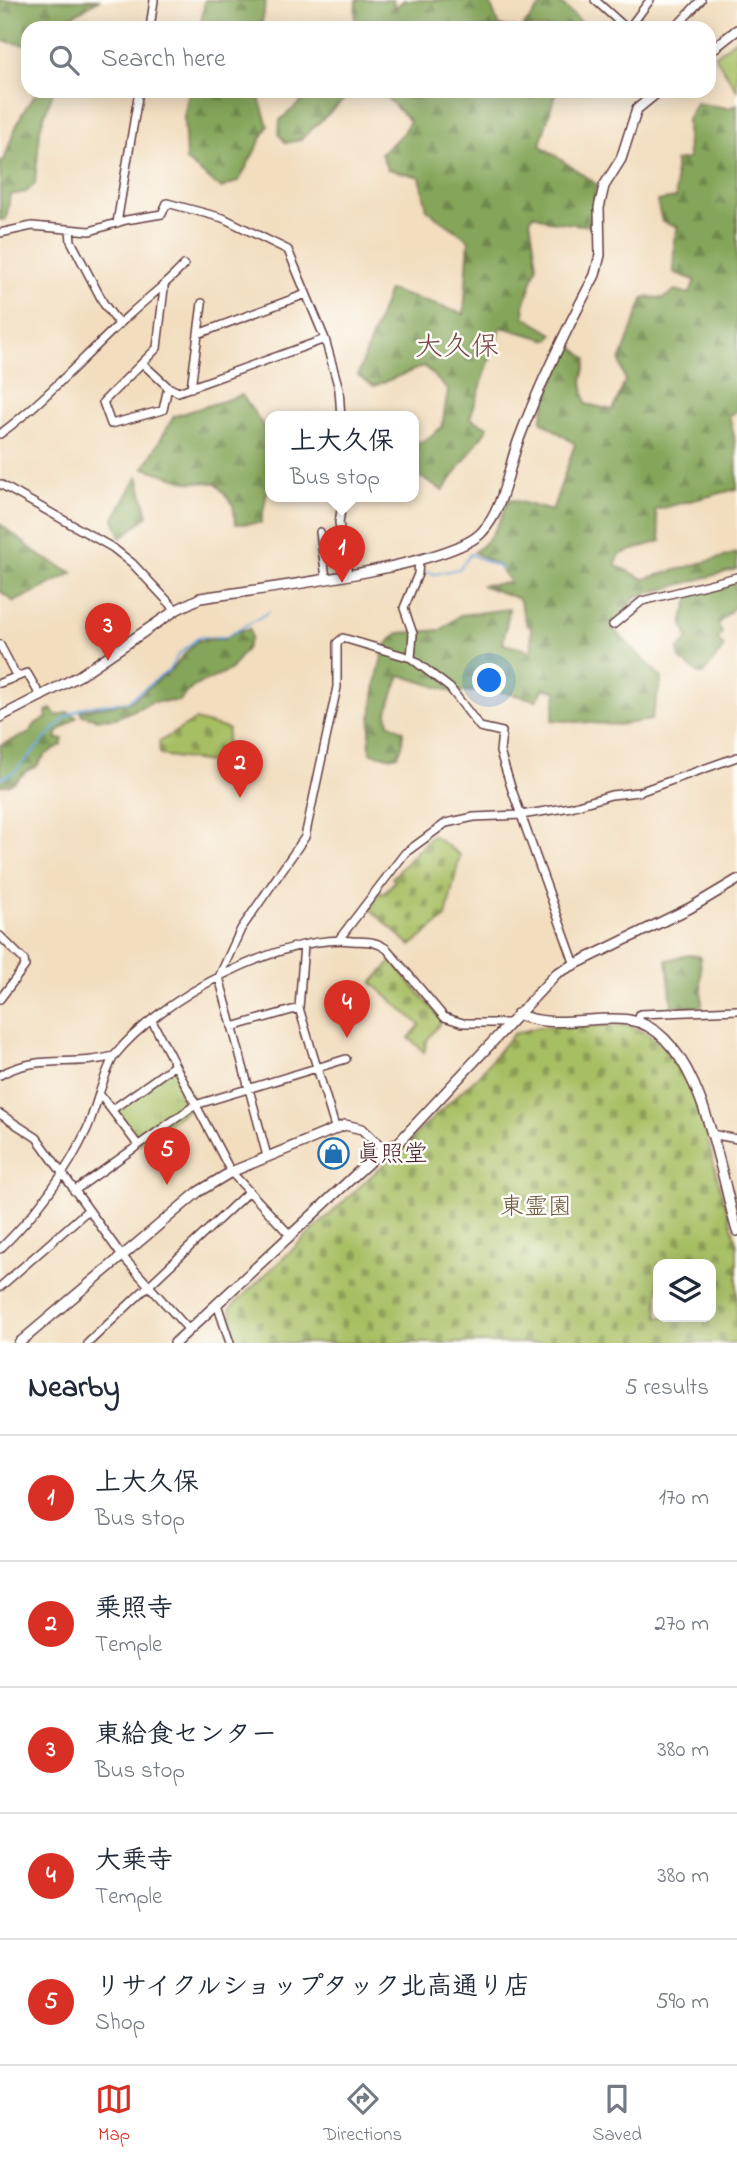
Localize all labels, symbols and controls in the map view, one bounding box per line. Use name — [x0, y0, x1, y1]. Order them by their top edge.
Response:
search box — [21, 21, 716, 98]
icon: search — [45, 41, 83, 79]
text: Search here — [101, 41, 226, 79]
district label: 大久保 — [415, 328, 499, 369]
popup — [265, 411, 419, 502]
text: 上大久保 — [290, 424, 394, 462]
text: Bus stop — [290, 462, 380, 495]
pin: 1 — [319, 525, 365, 583]
pin: 3 — [85, 603, 131, 661]
your location — [472, 663, 506, 697]
pin: 2 — [217, 740, 263, 798]
pin: 4 — [324, 980, 370, 1038]
pin: 5 — [144, 1127, 190, 1185]
shop icon: 眞照堂 — [316, 1136, 350, 1170]
place label: 眞照堂 — [356, 1138, 428, 1173]
park label: 東霊園 — [500, 1191, 572, 1226]
map controls — [653, 1259, 716, 1322]
button: layers — [653, 1259, 716, 1322]
text: Nearby — [28, 1367, 120, 1411]
text: 5 results — [625, 1372, 709, 1405]
text: 上大久保 — [95, 1465, 199, 1503]
text: 1 — [47, 1482, 55, 1515]
text: 170 m — [659, 1482, 709, 1515]
text: Bus stop — [95, 1503, 185, 1536]
text: 乗照寺 — [95, 1591, 173, 1629]
text: 2 — [45, 1608, 57, 1641]
text: 270 m — [655, 1608, 709, 1641]
text: Temple — [95, 1629, 162, 1662]
text: 東給食センター — [95, 1717, 277, 1755]
text: 3 — [46, 1734, 56, 1767]
text: 380 m — [657, 1734, 709, 1767]
text: Bus stop — [95, 1755, 185, 1788]
text: 大乗寺 — [95, 1843, 173, 1881]
text: 4 — [46, 1860, 56, 1893]
text: 380 m — [657, 1860, 709, 1893]
text: Temple — [95, 1881, 162, 1914]
text: リサイクルショップタック北高通り店 — [95, 1969, 530, 2007]
text: 5 — [44, 1986, 58, 2019]
text: 590 m — [655, 1986, 709, 2019]
text: Shop — [95, 2007, 145, 2040]
tab: Map — [95, 2080, 133, 2149]
tab: Directions — [323, 2080, 402, 2149]
tab: Saved — [592, 2080, 642, 2149]

